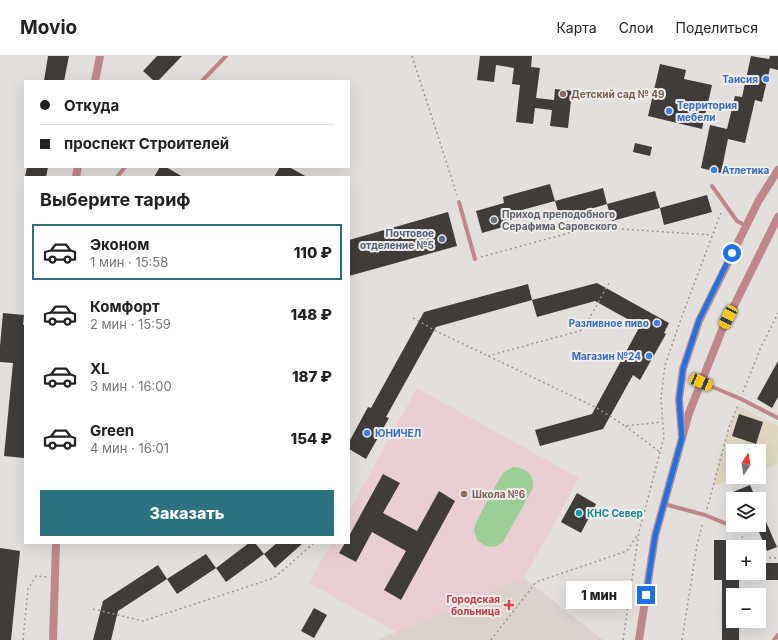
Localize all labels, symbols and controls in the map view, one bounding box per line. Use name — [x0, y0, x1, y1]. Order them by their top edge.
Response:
text: Movio — [20, 16, 77, 39]
text: Карта — [556, 19, 597, 36]
text: Слои — [619, 19, 654, 36]
text: Поделиться — [676, 19, 758, 36]
place label: Таисия — [722, 73, 758, 85]
marker: Таисия — [761, 74, 771, 84]
place label: Детский сад № 49 — [571, 88, 665, 100]
marker: Детский сад № 49 — [558, 89, 568, 99]
text: Откуда — [64, 96, 119, 115]
place label: Территория мебели — [677, 99, 737, 123]
marker: Территория мебели — [664, 106, 674, 116]
text: проспект Строителей — [64, 134, 229, 153]
place label: Атлетика — [722, 164, 770, 176]
marker: Атлетика — [709, 165, 719, 175]
text: Выберите тариф — [40, 189, 191, 210]
place label: Приход преподобного Серафима Саровского — [502, 208, 617, 232]
marker: Приход преподобного Серафима Саровского — [489, 215, 499, 225]
place label: Почтовое отделение №5 — [360, 227, 434, 251]
icon: car — [42, 234, 78, 270]
marker: Почтовое отделение №5 — [437, 234, 447, 244]
text: Эконом — [90, 235, 149, 254]
text: 110 ₽ — [294, 243, 332, 262]
route start — [723, 244, 741, 262]
text: 1 мин · 15:58 — [90, 254, 168, 270]
icon: car — [42, 296, 78, 332]
text: Комфорт — [90, 297, 160, 316]
car — [717, 304, 739, 330]
text: 148 ₽ — [290, 305, 332, 324]
text: 2 мин · 15:59 — [90, 316, 171, 332]
place label: Разливное пиво — [569, 317, 649, 329]
marker: Разливное пиво — [652, 318, 662, 328]
place label: Магазин №24 — [572, 350, 641, 362]
marker: Магазин №24 — [644, 351, 654, 361]
icon: car — [42, 358, 78, 394]
text: XL — [90, 359, 110, 378]
text: 187 ₽ — [292, 367, 332, 386]
car — [688, 372, 714, 392]
text: 3 мин · 16:00 — [90, 378, 172, 394]
icon: car — [42, 420, 78, 456]
text: Green — [90, 421, 134, 440]
place label: ЮНИЧЕЛ — [375, 427, 421, 439]
marker: ЮНИЧЕЛ — [362, 428, 372, 438]
text: 154 ₽ — [291, 429, 332, 448]
text: 4 мин · 16:01 — [90, 440, 169, 456]
north arrow — [726, 444, 766, 484]
map controls — [726, 444, 766, 628]
place label: Школа №6 — [472, 488, 526, 500]
marker: Школа №6 — [459, 489, 469, 499]
button: Заказать — [40, 490, 334, 536]
button: layers — [726, 492, 766, 532]
place label: КНС Север — [587, 507, 643, 519]
marker: КНС Север — [574, 508, 584, 518]
button: + — [726, 540, 766, 580]
callout: 1 мин — [566, 581, 632, 609]
route end — [637, 586, 655, 604]
text: 1 мин — [581, 587, 617, 603]
button: − — [726, 588, 766, 628]
place label: Городская больница — [446, 593, 500, 617]
marker: Городская больница — [503, 599, 515, 611]

